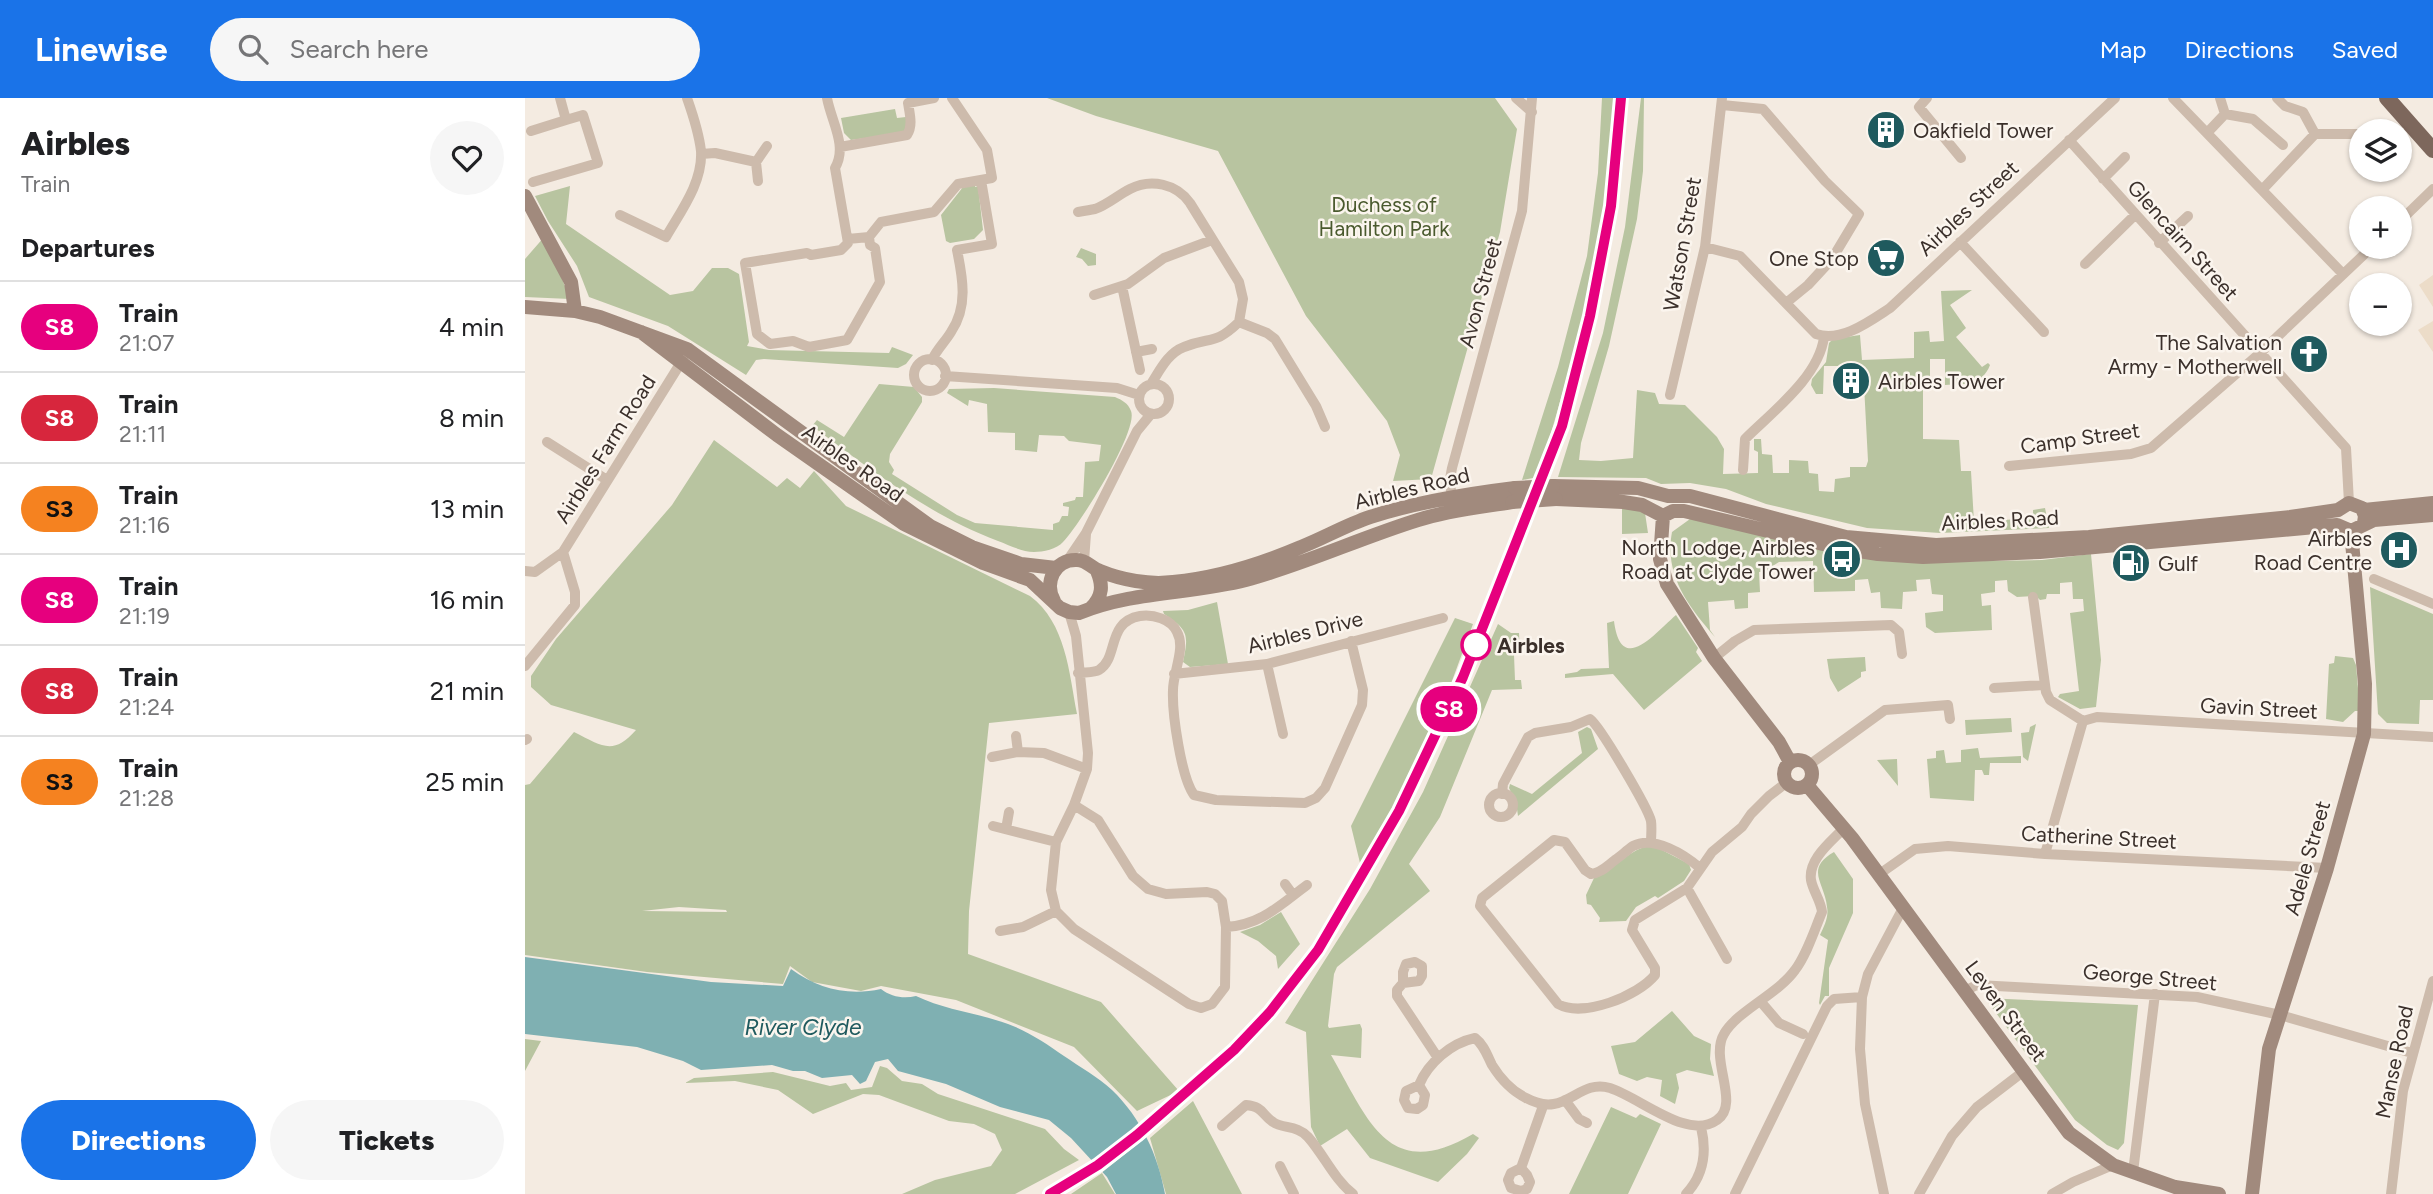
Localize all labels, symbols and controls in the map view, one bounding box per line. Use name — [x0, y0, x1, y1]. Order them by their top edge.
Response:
search box — [210, 18, 700, 81]
text: Linewise — [35, 30, 168, 69]
icon: search — [234, 30, 272, 68]
text: Search here — [290, 33, 428, 65]
text: Map — [2100, 35, 2146, 64]
text: Directions — [2184, 35, 2294, 64]
text: Saved — [2332, 35, 2398, 64]
building icon: Oakfield Tower — [1865, 109, 1907, 151]
place label: Oakfield Tower — [1913, 118, 2053, 143]
map controls — [2349, 119, 2412, 336]
button: layers — [2349, 119, 2412, 182]
button: heart — [430, 121, 504, 195]
text: Airbles — [21, 124, 130, 163]
street label: Airbles Street — [1913, 155, 2024, 261]
text: Train — [21, 170, 70, 198]
street label: Watson Street — [1658, 175, 1706, 313]
street label: Glencairn Street — [2122, 175, 2244, 305]
park label: Duchess of Hamilton Park — [1319, 192, 1450, 241]
button: + — [2349, 196, 2412, 259]
text: Departures — [21, 232, 155, 264]
street label: Avon Street — [1453, 235, 1507, 351]
supermarket icon: One Stop — [1865, 237, 1907, 279]
place label: One Stop — [1769, 246, 1859, 271]
button: − — [2349, 273, 2412, 336]
text: Train — [119, 297, 179, 329]
text: 4 min — [439, 311, 504, 343]
text: S8 — [45, 312, 74, 341]
text: 21:07 — [119, 329, 174, 357]
place label: The Salvation Army - Motherwell — [2108, 330, 2282, 379]
church icon: The Salvation Army - Motherwell — [2288, 333, 2330, 375]
building icon: Airbles Tower — [1830, 360, 1872, 402]
place label: Airbles Tower — [1878, 369, 2005, 394]
street label: Airbles Farm Road — [549, 370, 661, 528]
text: Train — [119, 388, 179, 420]
text: 8 min — [439, 402, 504, 434]
text: S8 — [45, 403, 74, 432]
street label: Camp Street — [2019, 417, 2141, 459]
street label: Airbles Road — [798, 419, 908, 507]
text: 21:11 — [119, 420, 166, 448]
street label: Airbles Road — [1352, 462, 1472, 514]
text: Train — [119, 479, 179, 511]
text: 13 min — [430, 493, 504, 525]
text: S3 — [46, 494, 73, 523]
street label: Airbles Road — [1940, 504, 2060, 536]
text: 21:16 — [119, 511, 170, 539]
place label: Airbles Road Centre — [2254, 526, 2372, 575]
hospital icon: Airbles Road Centre — [2378, 529, 2420, 571]
place label: North Lodge, Airbles Road at Clyde Tower — [1621, 535, 1815, 584]
bus stop icon: North Lodge, Airbles Road at Clyde Tower — [1821, 538, 1863, 580]
fuel station icon: Gulf — [2110, 542, 2152, 584]
place label: Gulf — [2158, 551, 2198, 576]
text: Train — [119, 570, 179, 602]
text: 16 min — [429, 584, 504, 616]
text: S8 — [45, 585, 74, 614]
text: 21:19 — [119, 602, 170, 630]
street label: Airbles Drive — [1245, 606, 1365, 658]
marker: Airbles — [1461, 630, 1491, 660]
place label: Airbles — [1497, 633, 1565, 658]
text: Train — [119, 661, 179, 693]
text: 21 min — [430, 675, 504, 707]
text: S8 — [45, 676, 74, 705]
line badge: S8 — [1417, 686, 1481, 732]
street label: Gavin Street — [2199, 692, 2319, 724]
text: 21:24 — [119, 693, 174, 721]
text: S8 — [1434, 694, 1464, 723]
text: Train — [119, 752, 179, 784]
text: 25 min — [425, 766, 504, 798]
text: S3 — [46, 767, 73, 796]
text: 21:28 — [119, 784, 174, 812]
street label: Adele Street — [2279, 798, 2335, 918]
street label: Catherine Street — [2020, 820, 2178, 854]
street label: Leven Street — [1960, 956, 2052, 1066]
street label: George Street — [2082, 959, 2218, 995]
street label: Manse Road — [2370, 1003, 2418, 1121]
water label: River Clyde — [744, 1013, 862, 1041]
button: Directions — [21, 1100, 256, 1180]
button: Tickets — [270, 1100, 504, 1180]

